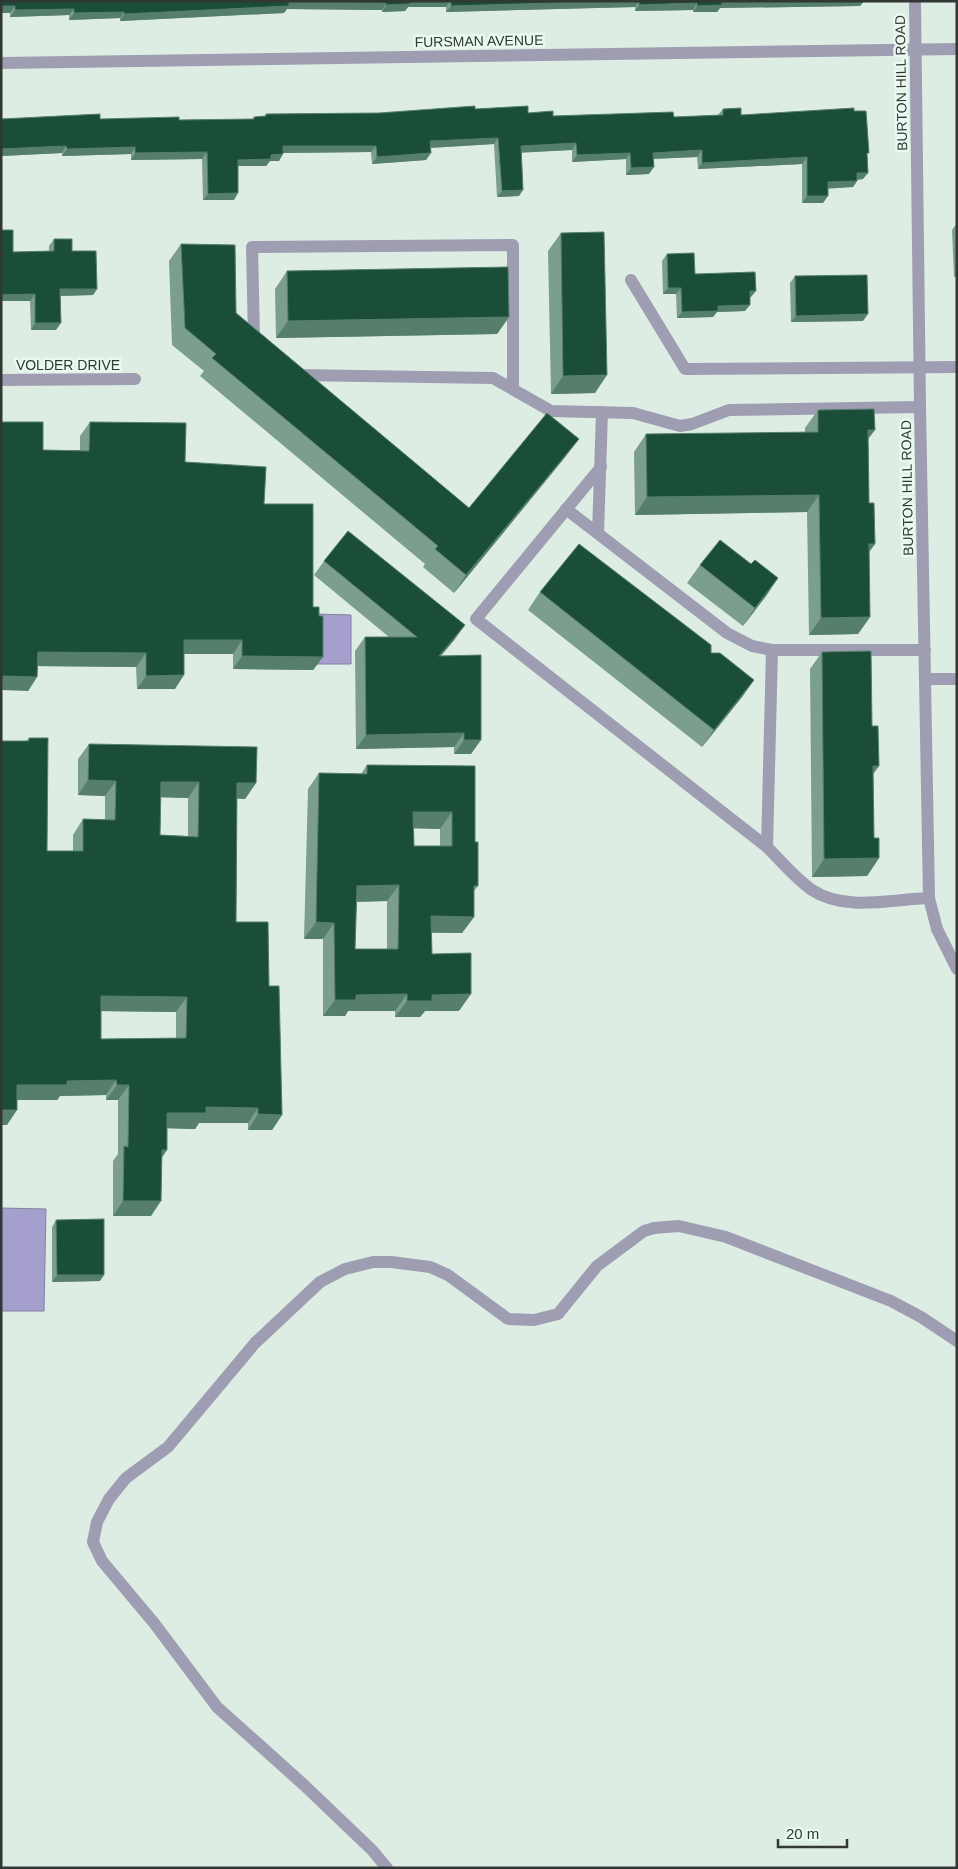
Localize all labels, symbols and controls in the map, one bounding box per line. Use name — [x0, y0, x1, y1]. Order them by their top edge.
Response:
street label: BURTON HILL ROAD — [892, 15, 910, 151]
street label: FURSMAN AVENUE — [414, 32, 544, 50]
street label: VOLDER DRIVE — [16, 357, 120, 373]
street label: BURTON HILL ROAD — [898, 420, 916, 556]
scale bar — [778, 1816, 847, 1848]
text: 20 m — [786, 1825, 819, 1842]

